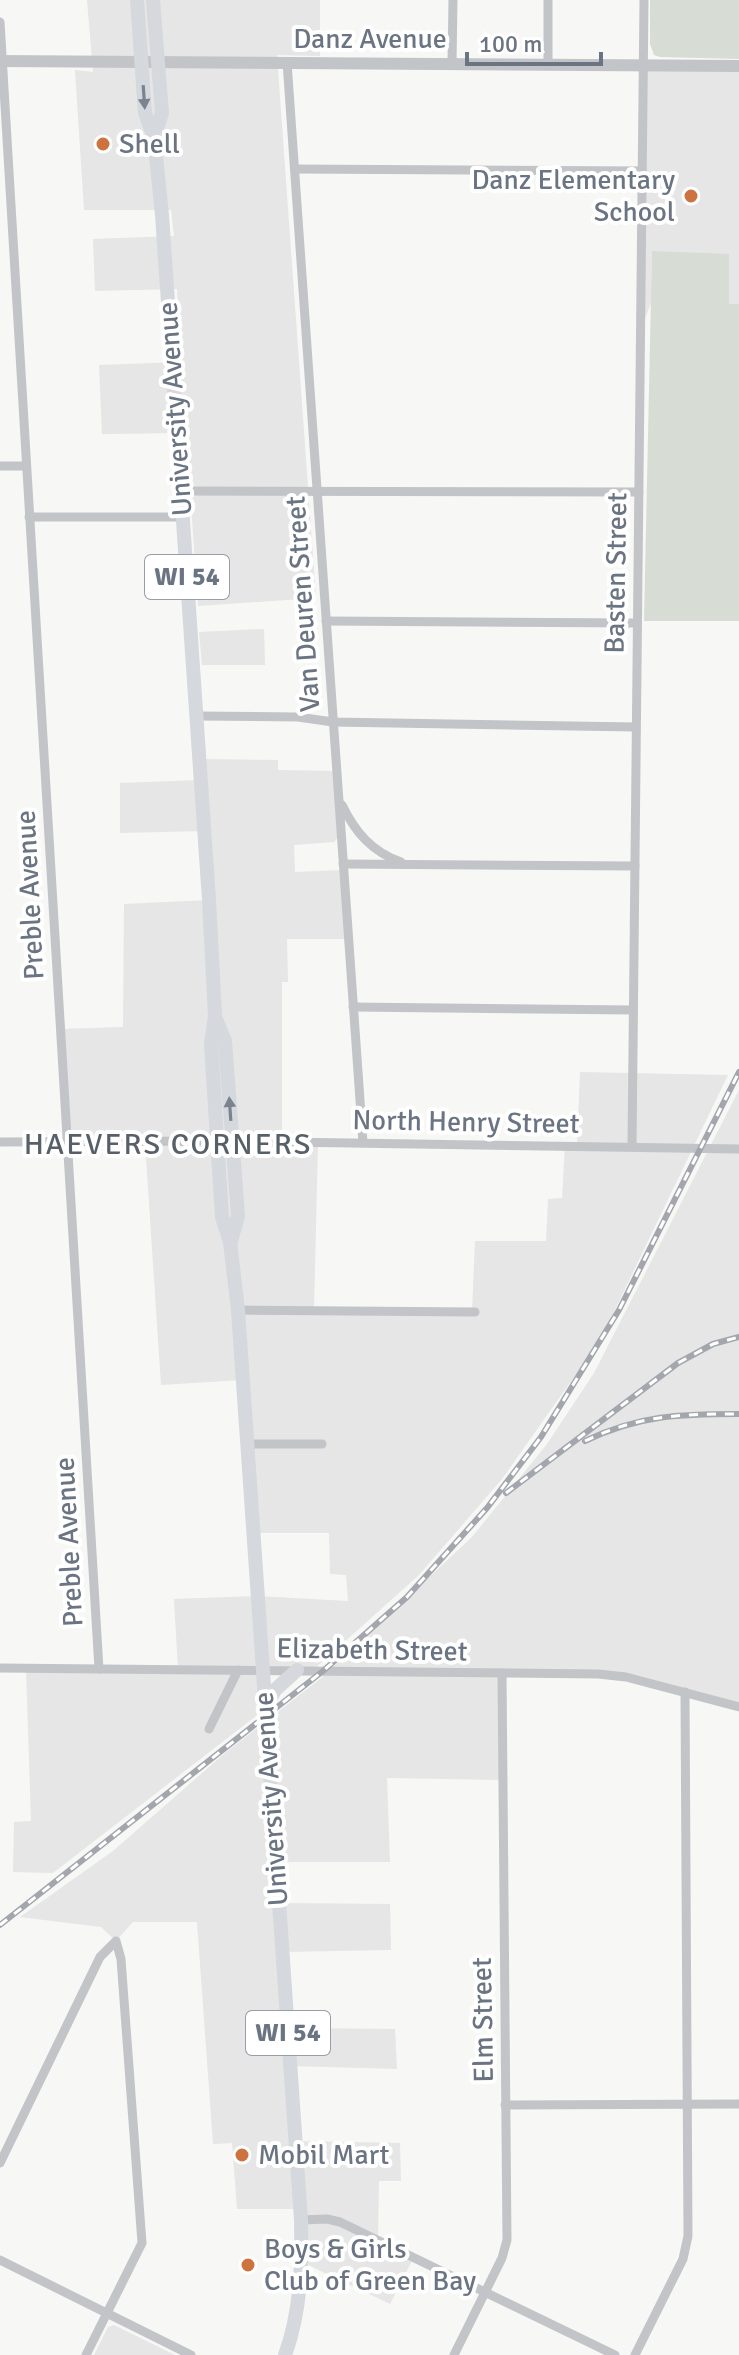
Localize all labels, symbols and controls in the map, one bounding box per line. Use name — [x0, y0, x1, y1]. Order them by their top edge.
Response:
scale bar — [467, 16, 601, 66]
street label: Danz Avenue — [293, 22, 447, 56]
text: 100 m — [479, 29, 542, 59]
one-way arrow — [138, 85, 151, 110]
place label: Shell — [119, 127, 180, 161]
marker: Shell — [94, 135, 112, 153]
place label: Danz Elementary School — [471, 163, 675, 229]
marker: Danz Elementary School — [682, 187, 700, 205]
street label: University Avenue — [151, 301, 199, 517]
street label: Basten Street — [598, 492, 634, 654]
street label: Van Deuren Street — [278, 495, 328, 713]
road number: WI 54 — [145, 555, 229, 599]
street label: Preble Avenue — [9, 809, 51, 981]
one-way arrow — [223, 1096, 236, 1121]
street label: North Henry Street — [352, 1103, 580, 1141]
district label: HAEVERS CORNERS — [24, 1126, 312, 1163]
street label: Preble Avenue — [48, 1456, 90, 1628]
street label: Elizabeth Street — [276, 1631, 468, 1669]
street label: University Avenue — [247, 1691, 295, 1907]
street label: Elm Street — [465, 1957, 501, 2083]
road number: WI 54 — [246, 2011, 330, 2055]
place label: Mobil Mart — [258, 2138, 390, 2172]
marker: Mobil Mart — [233, 2146, 251, 2164]
place label: Boys & Girls Club of Green Bay — [264, 2232, 476, 2298]
marker: Boys & Girls Club of Green Bay — [239, 2256, 257, 2274]

